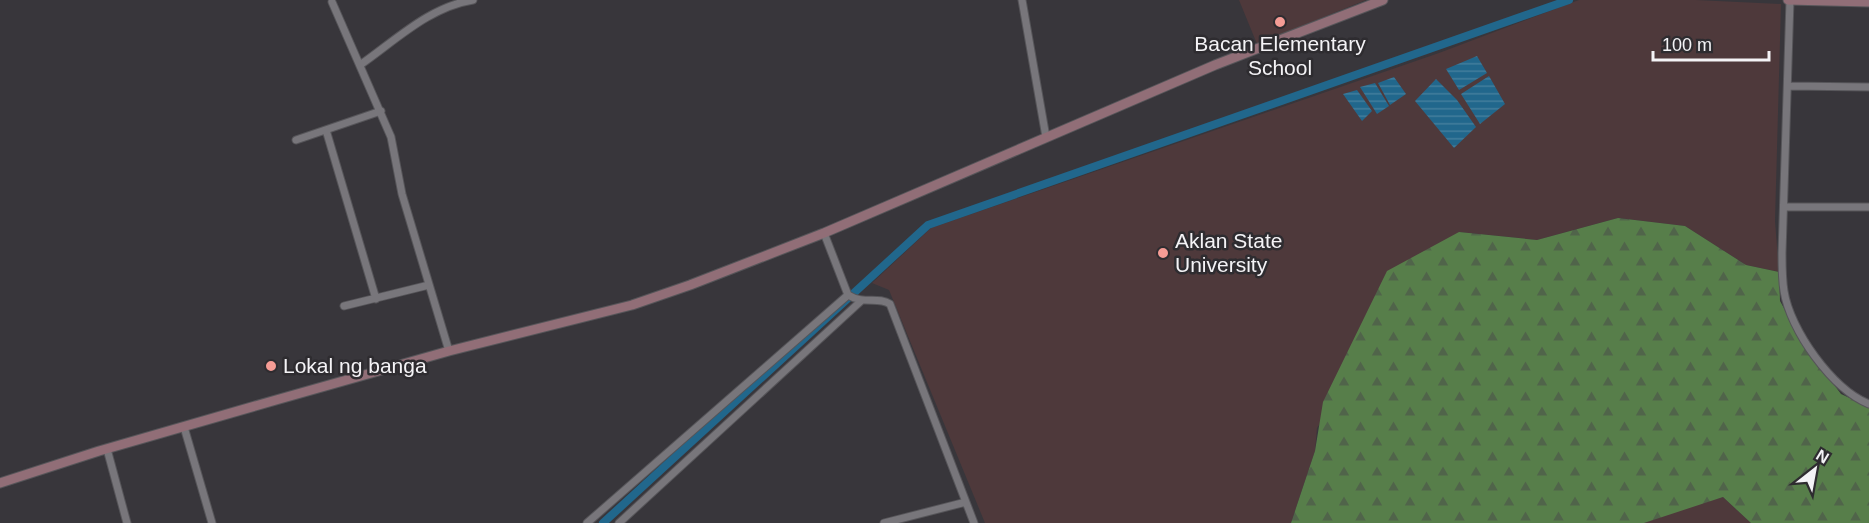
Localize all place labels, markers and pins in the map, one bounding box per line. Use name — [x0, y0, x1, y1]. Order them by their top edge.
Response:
marker: Bacan Elementary School — [1273, 15, 1287, 29]
place label: Bacan Elementary School — [1194, 32, 1366, 79]
place label: Aklan State University — [1175, 229, 1282, 276]
marker: Aklan State University — [1156, 246, 1170, 260]
place label: Lokal ng banga — [283, 354, 427, 377]
marker: Lokal ng banga — [264, 359, 278, 373]

